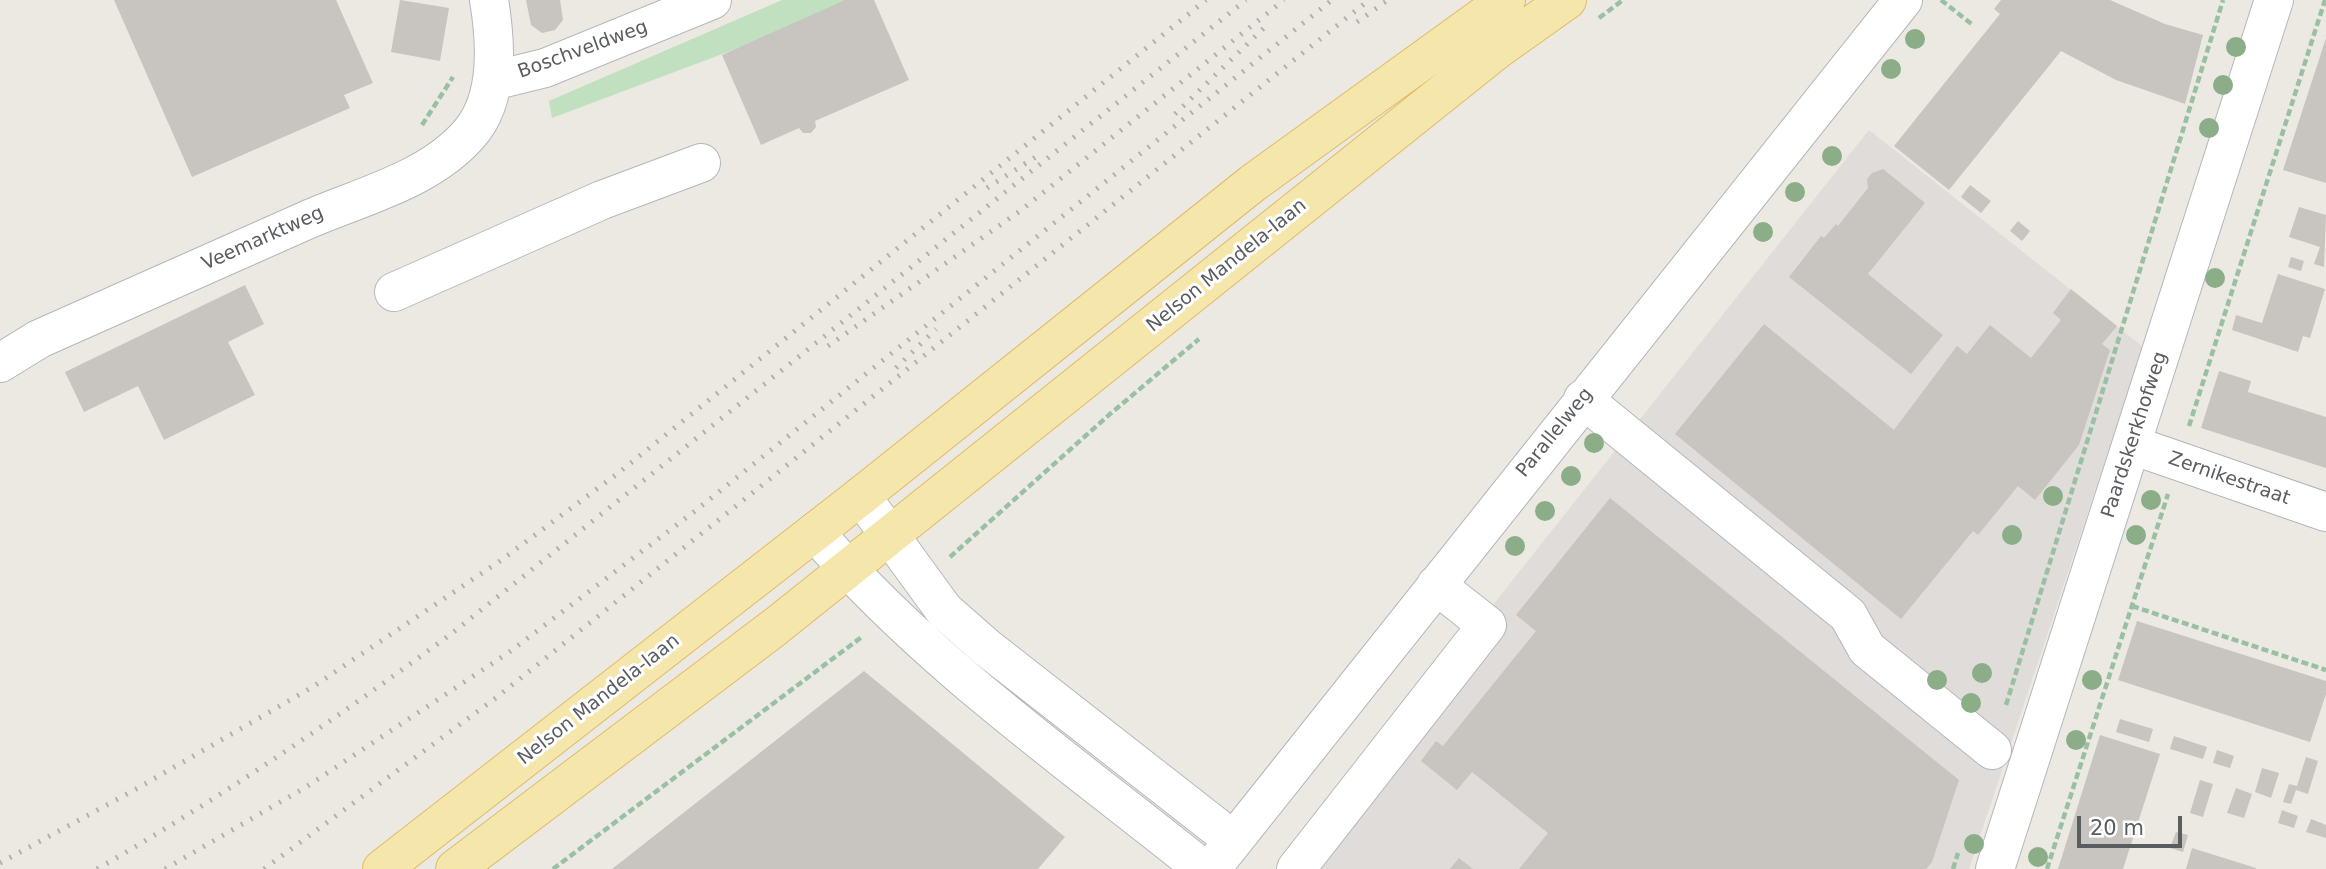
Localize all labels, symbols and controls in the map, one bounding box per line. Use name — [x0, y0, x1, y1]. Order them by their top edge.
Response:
street label: Boschveldweg — [515, 16, 651, 84]
street label: Nelson Mandela-laan — [1143, 195, 1311, 337]
street label: Veemarktweg — [199, 202, 327, 276]
street label: Paardskerkhofweg — [2097, 349, 2173, 521]
street label: Parallelweg — [1512, 384, 1598, 482]
street label: Zernikestraat — [2165, 447, 2293, 511]
street label: Nelson Mandela-laan — [514, 630, 684, 770]
scale bar — [2081, 802, 2186, 846]
text: 20 m — [2090, 816, 2144, 840]

